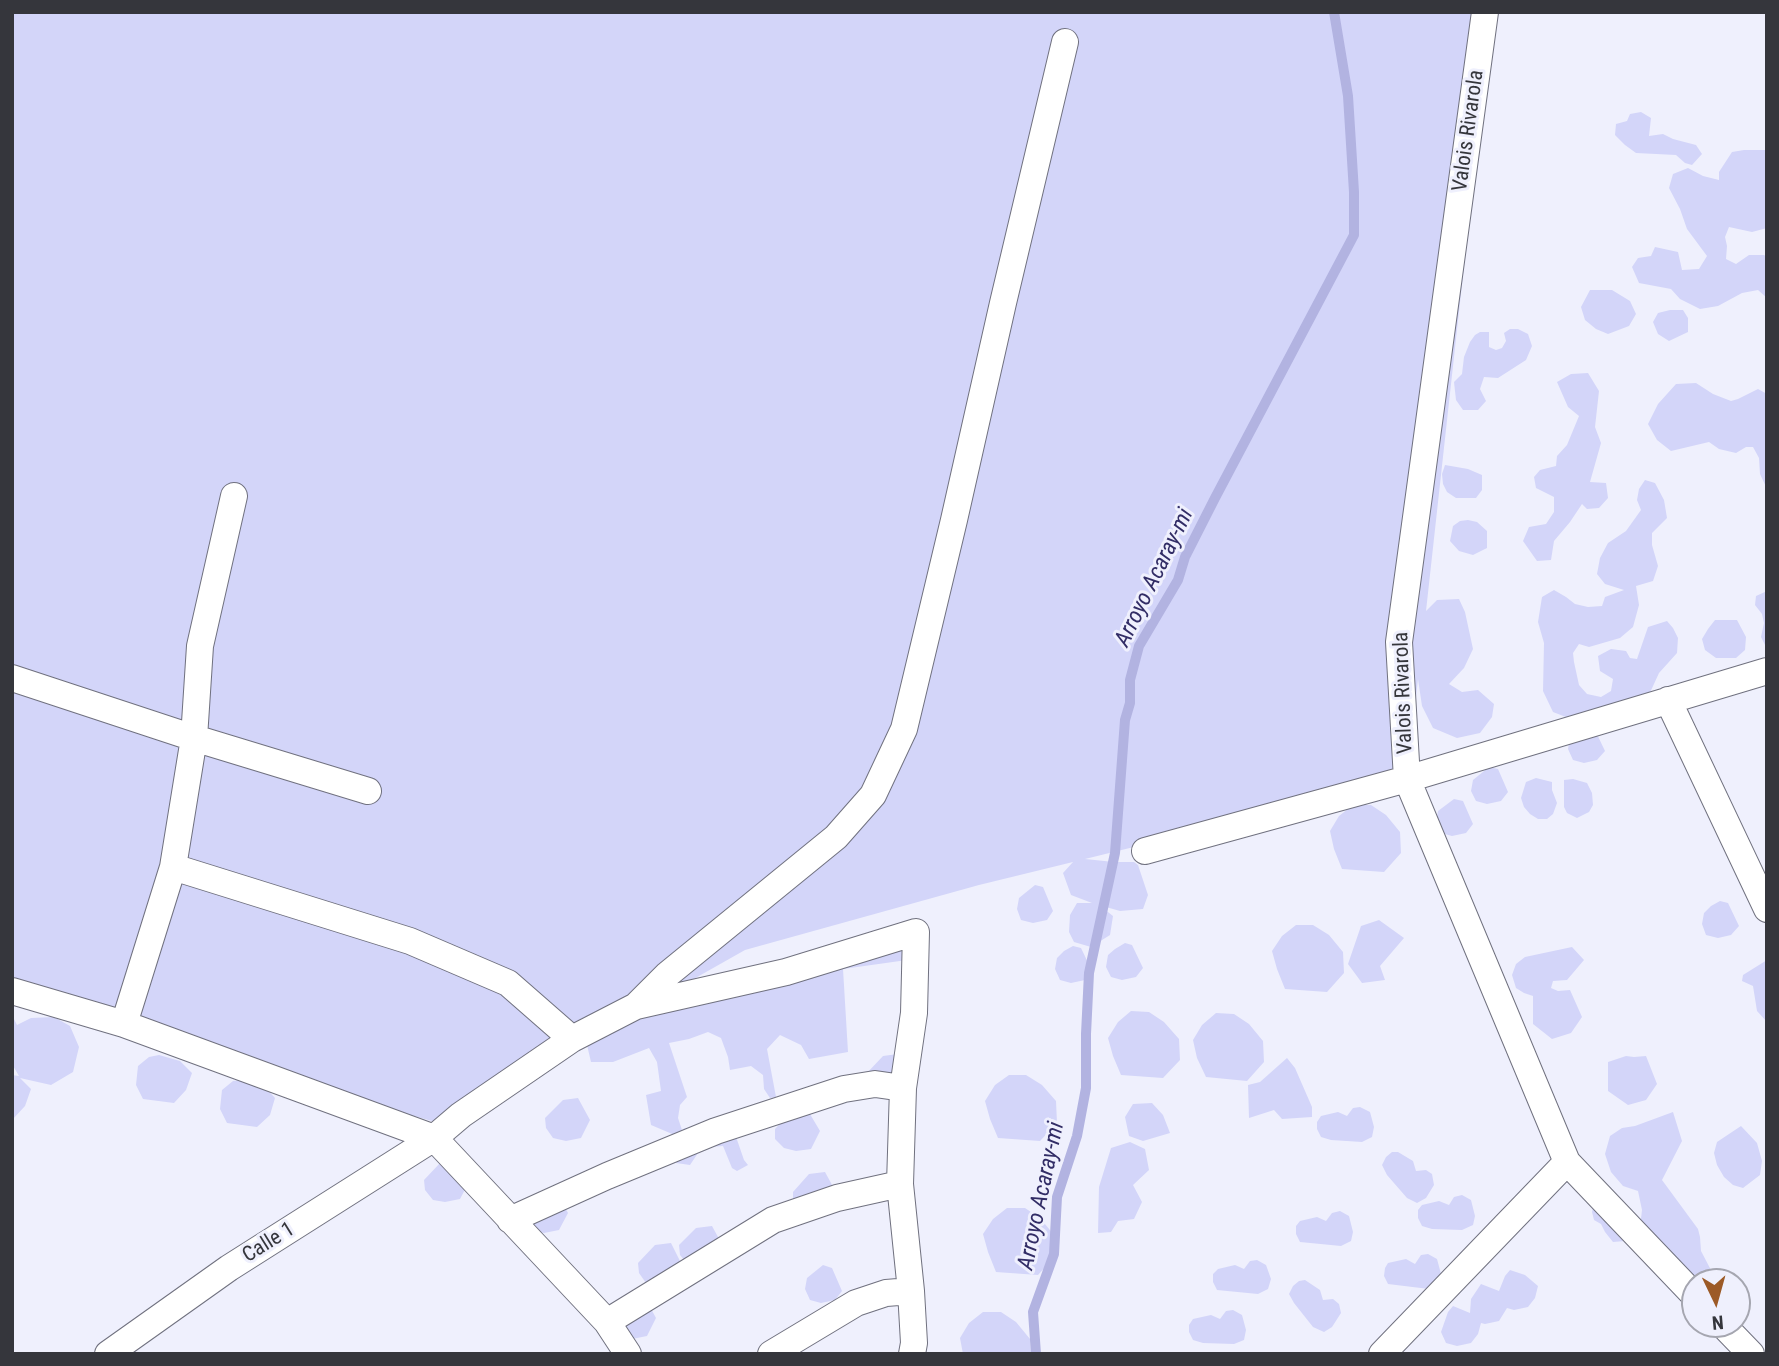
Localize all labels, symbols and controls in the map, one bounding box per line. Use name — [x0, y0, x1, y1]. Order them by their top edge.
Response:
street label: Valois Rivarola — [1448, 69, 1490, 193]
water label: Arroyo Acaray-mi — [1110, 504, 1200, 652]
street label: Valois Rivarola — [1389, 631, 1419, 755]
water label: Arroyo Acaray-mi — [1013, 1120, 1071, 1272]
street label: Calle 1 — [238, 1217, 300, 1269]
north arrow — [1681, 1268, 1751, 1338]
text: N — [1711, 1310, 1725, 1334]

